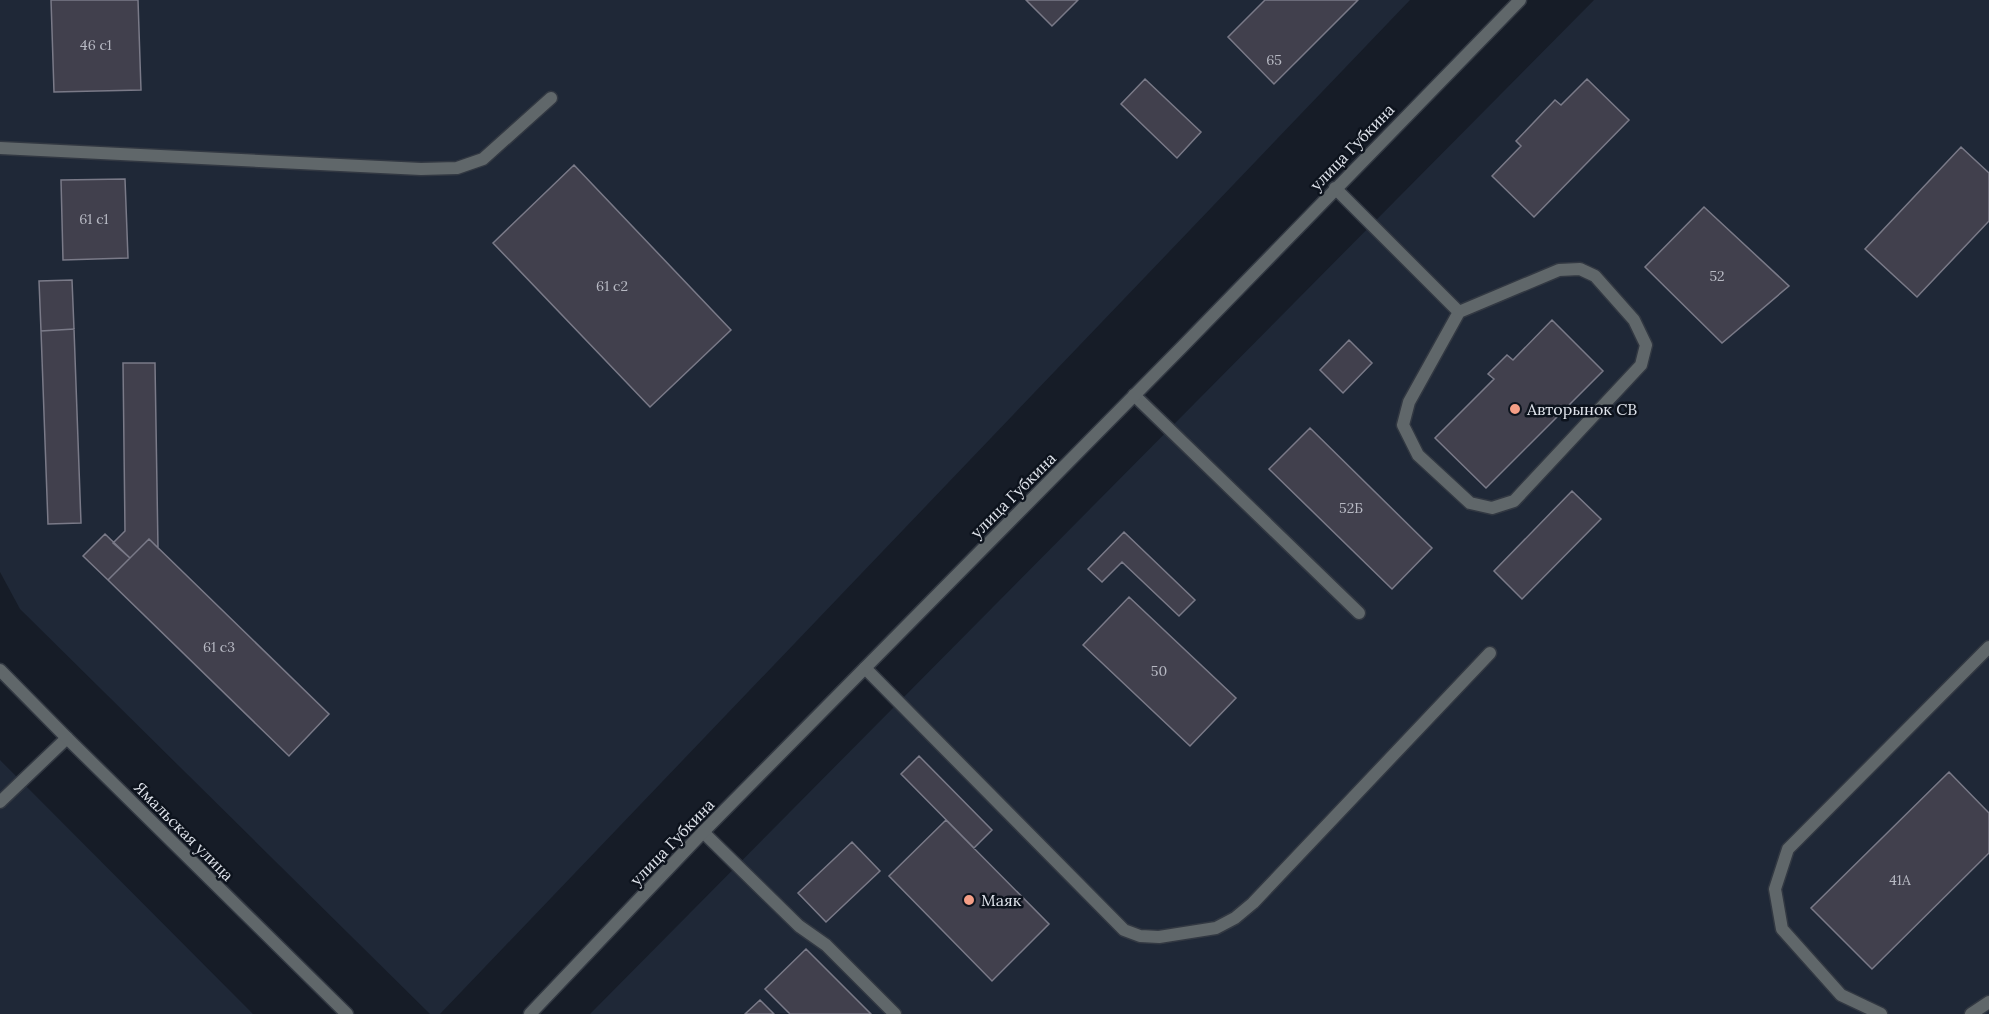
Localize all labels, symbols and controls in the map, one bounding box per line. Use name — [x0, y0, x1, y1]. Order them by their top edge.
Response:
house number: 46 с1 — [80, 36, 112, 54]
house number: 65 — [1266, 51, 1282, 69]
street label: улица Губкина — [1306, 99, 1398, 195]
house number: 61 с1 — [79, 210, 109, 228]
house number: 52 — [1709, 267, 1725, 285]
house number: 61 с2 — [596, 277, 628, 295]
place label: Авторынок СВ — [1526, 399, 1637, 419]
marker: Авторынок СВ — [1508, 402, 1522, 416]
street label: улица Губкина — [966, 448, 1060, 542]
house number: 52Б — [1339, 499, 1363, 517]
house number: 61 с3 — [203, 638, 235, 656]
house number: 50 — [1151, 662, 1167, 680]
street label: Ямальская улица — [130, 777, 238, 885]
street label: улица Губкина — [626, 794, 718, 890]
house number: 41А — [1889, 871, 1911, 889]
place label: Маяк — [981, 890, 1022, 910]
marker: Маяк — [962, 893, 976, 907]

